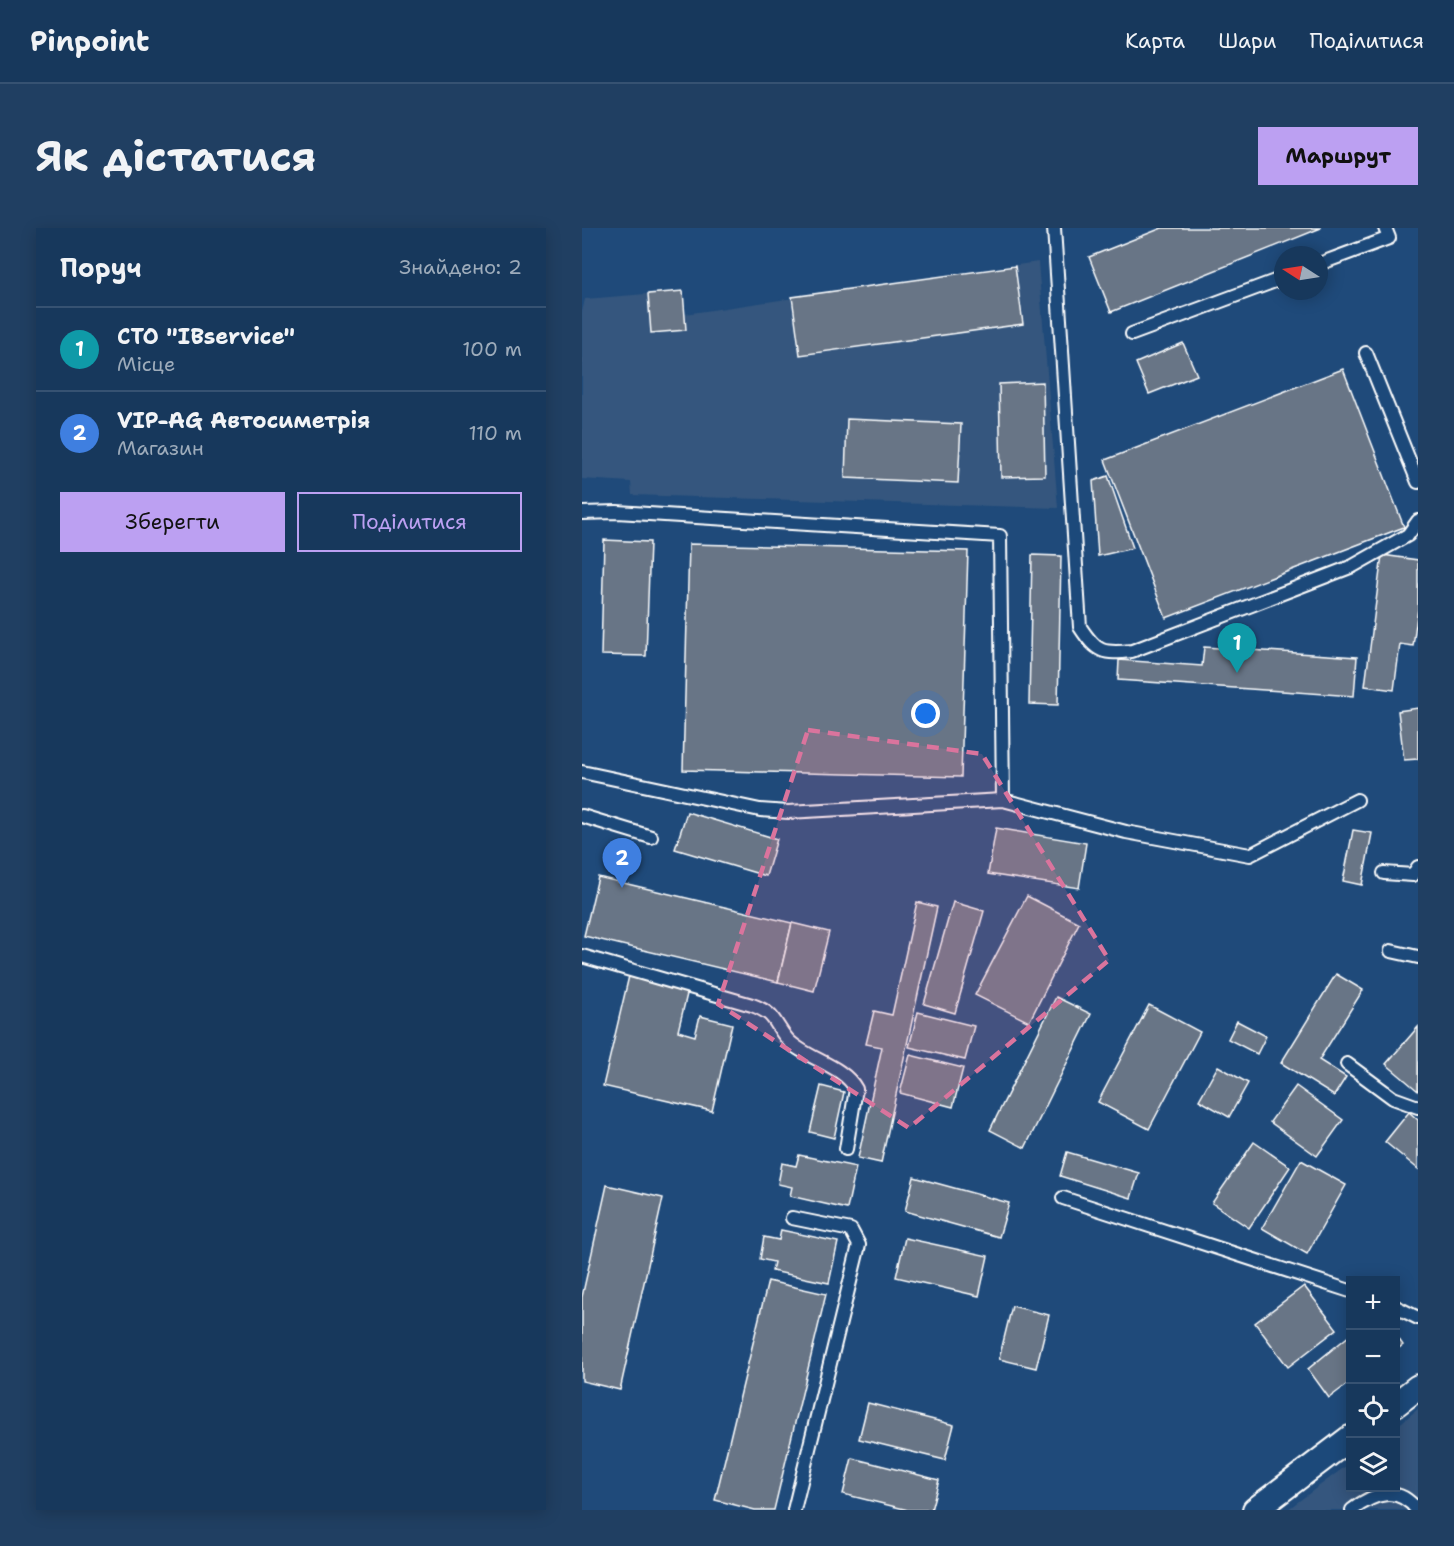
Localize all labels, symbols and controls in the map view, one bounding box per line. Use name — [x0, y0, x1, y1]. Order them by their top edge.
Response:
text: Pinpoint — [30, 22, 149, 60]
text: Карта — [1125, 27, 1185, 55]
text: Шари — [1218, 27, 1276, 55]
text: Поділитися — [1309, 27, 1424, 55]
button: Маршрут — [1258, 127, 1418, 185]
text: Як дістатися — [36, 128, 316, 184]
north arrow — [1274, 246, 1328, 300]
text: Поруч — [60, 250, 142, 285]
text: Знайдено: 2 — [399, 254, 522, 280]
text: СТО "IBservice" — [117, 322, 295, 351]
text: 1 — [75, 336, 84, 362]
text: 100 m — [462, 336, 522, 362]
text: Місце — [117, 351, 175, 377]
text: VIP-AG Автосиметрія — [117, 406, 370, 435]
text: 2 — [73, 420, 87, 446]
text: 110 m — [468, 420, 522, 446]
text: Магазин — [117, 435, 204, 461]
button: Зберегти — [60, 492, 285, 552]
button: Поділитися — [297, 492, 522, 552]
pin: 1 — [1218, 624, 1256, 673]
your location — [911, 699, 940, 728]
pin: 2 — [602, 838, 642, 888]
map controls — [1346, 1276, 1400, 1492]
button: + — [1346, 1276, 1400, 1330]
button: − — [1346, 1330, 1400, 1384]
button: locate — [1346, 1384, 1400, 1438]
button: layers — [1346, 1438, 1400, 1492]

